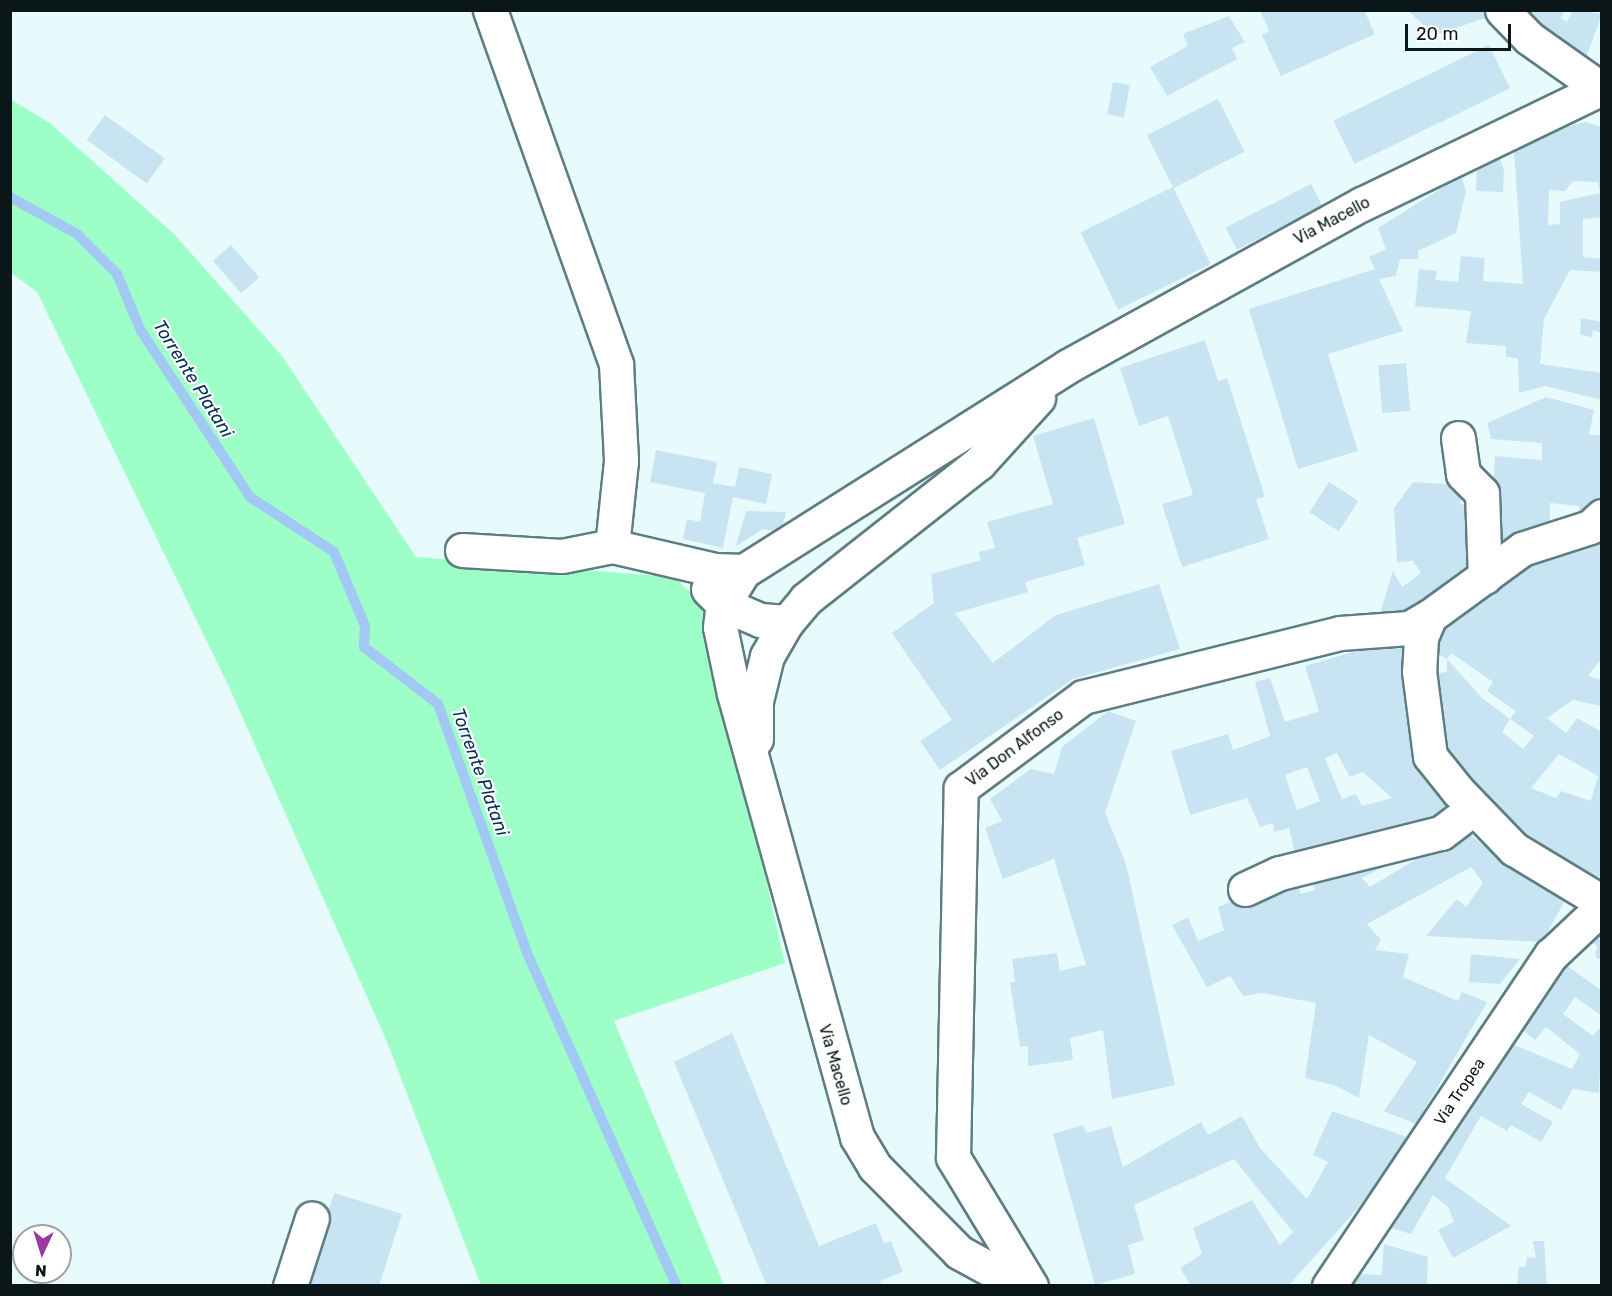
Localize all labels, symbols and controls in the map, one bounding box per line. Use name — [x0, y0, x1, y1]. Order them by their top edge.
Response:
scale bar — [1408, 12, 1514, 50]
text: 20 m — [1416, 23, 1458, 45]
street label: Via Macello — [1291, 193, 1373, 249]
water label: Torrente Platani — [148, 316, 238, 442]
water label: Torrente Platani — [447, 705, 513, 839]
street label: Via Don Alfonso — [962, 705, 1068, 791]
street label: Via Macello — [814, 1022, 856, 1108]
street label: Via Tropea — [1430, 1055, 1490, 1129]
north arrow — [12, 1224, 72, 1284]
text: N — [34, 1261, 47, 1280]

